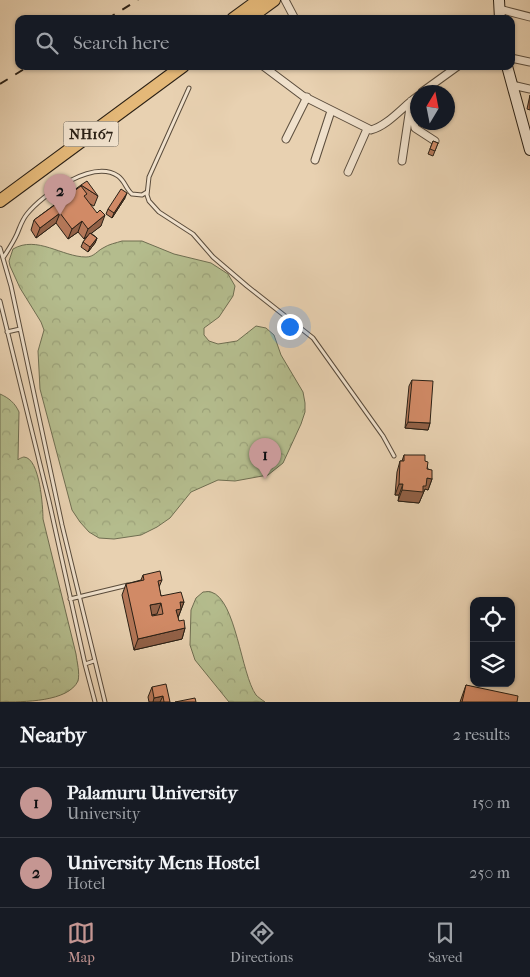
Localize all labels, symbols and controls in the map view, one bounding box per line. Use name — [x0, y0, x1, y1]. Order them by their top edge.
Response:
search box — [15, 15, 515, 70]
icon: search — [33, 29, 61, 57]
text: Search here — [73, 32, 169, 54]
north arrow — [410, 85, 455, 130]
road number: NH167 — [64, 122, 118, 146]
pin: 2 — [44, 174, 76, 215]
your location — [277, 314, 303, 340]
pin: 1 — [249, 438, 281, 479]
map controls — [470, 597, 515, 687]
button: locate — [470, 597, 515, 642]
button: layers — [470, 642, 515, 687]
text: Nearby — [20, 723, 86, 747]
text: 2 results — [453, 725, 510, 744]
text: Palamuru University — [67, 782, 238, 804]
text: 1 — [33, 793, 39, 812]
text: 150 m — [472, 793, 510, 812]
text: University — [67, 804, 140, 823]
text: University Mens Hostel — [67, 852, 260, 874]
text: 2 — [32, 863, 40, 882]
text: 250 m — [469, 863, 510, 882]
text: Hotel — [67, 874, 105, 893]
tab: Map — [67, 919, 95, 966]
tab: Directions — [230, 919, 293, 966]
tab: Saved — [428, 919, 463, 966]

